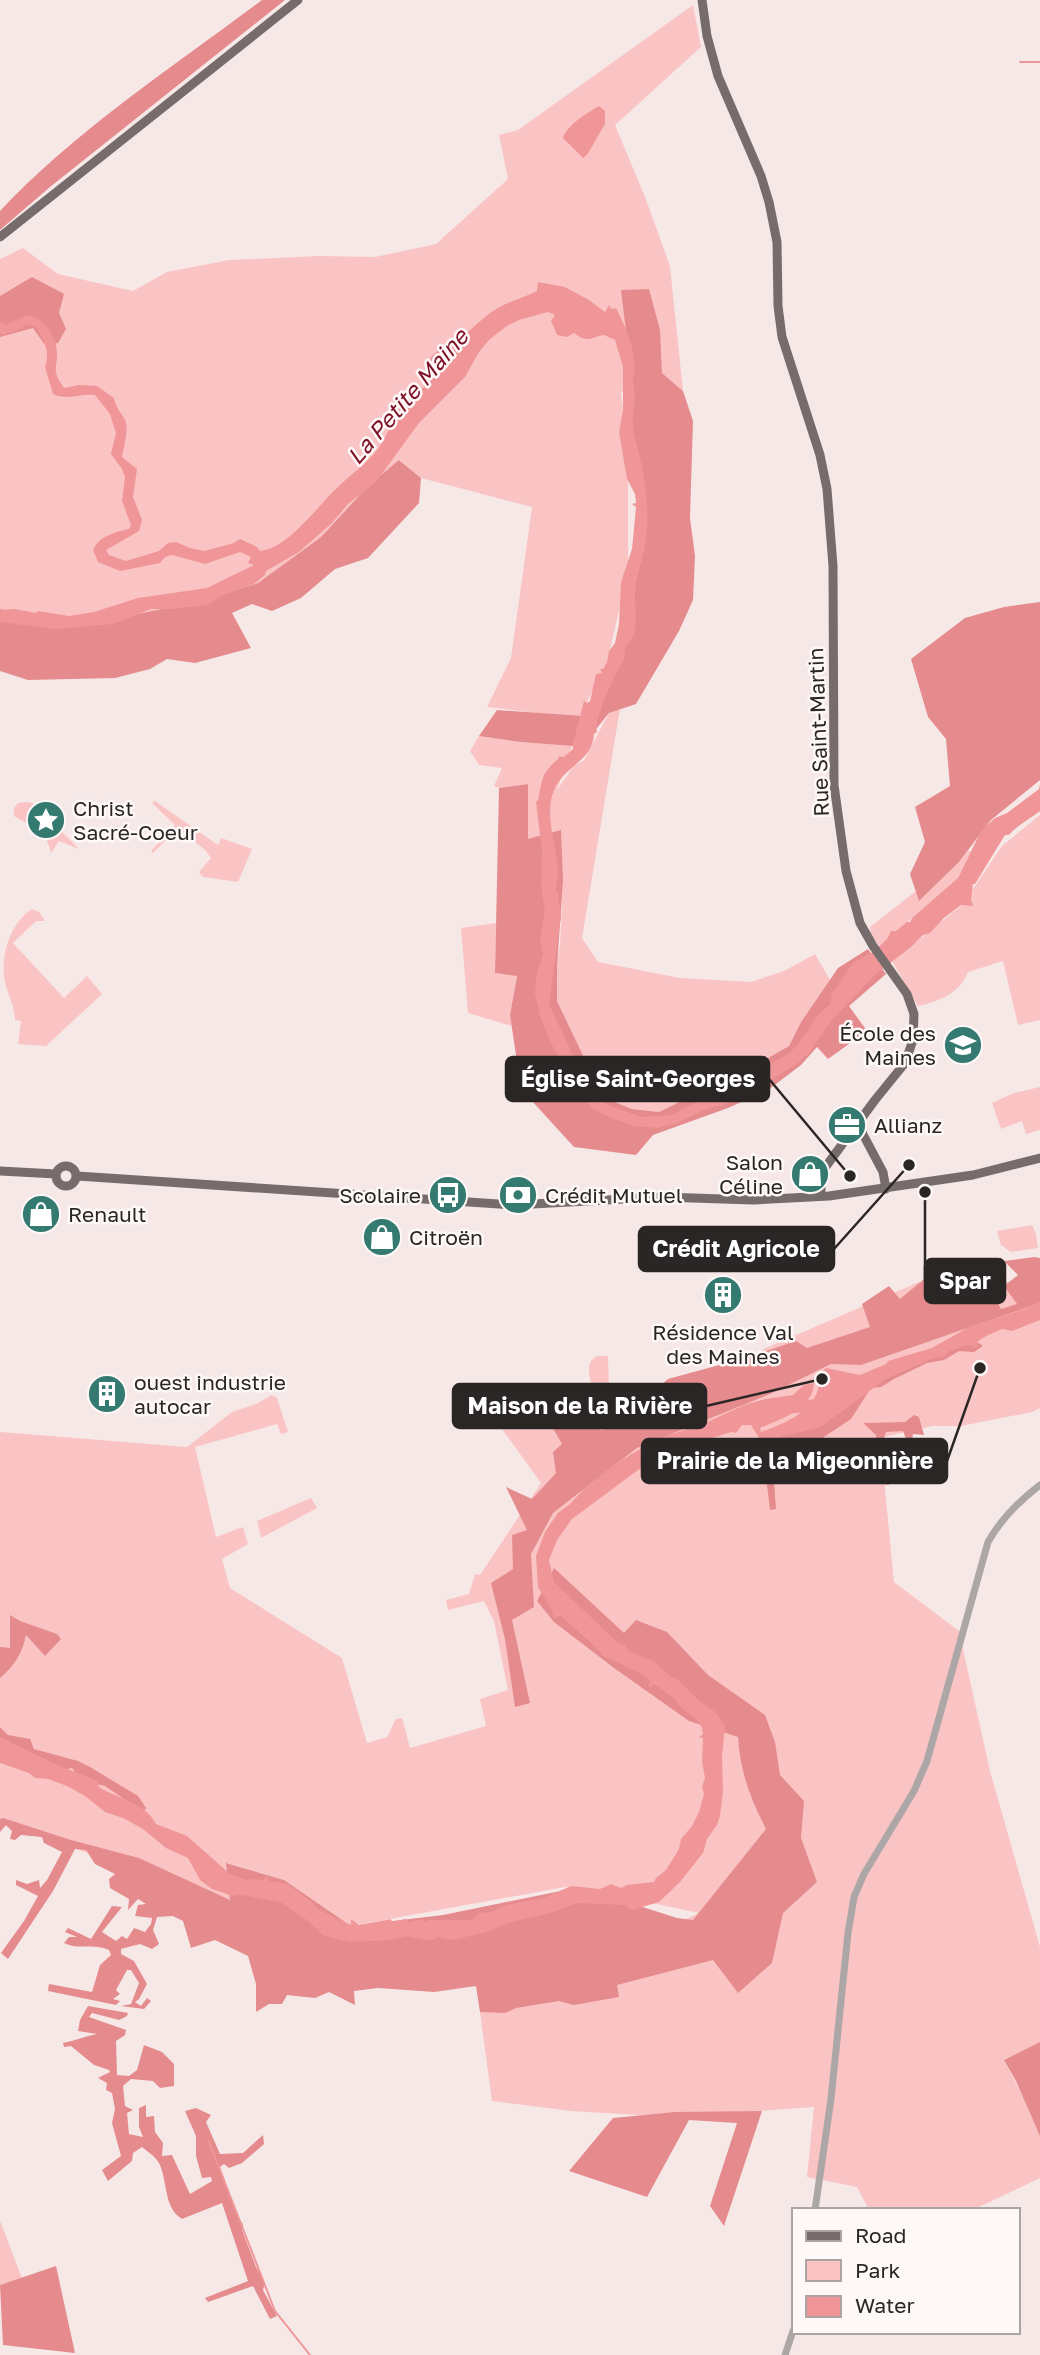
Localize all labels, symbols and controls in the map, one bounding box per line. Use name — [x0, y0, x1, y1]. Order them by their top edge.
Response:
water label: La Petite Maine — [341, 321, 475, 469]
street label: Rue Saint-Martin — [802, 647, 834, 817]
place label: Christ Sacré-Coeur — [73, 795, 198, 845]
place icon: Christ Sacré-Coeur — [25, 799, 67, 841]
place label: École des Maines — [839, 1020, 936, 1070]
school or university icon: École des Maines — [942, 1024, 984, 1066]
callout: Église Saint-Georges — [506, 1057, 769, 1101]
text: Église Saint-Georges — [521, 1064, 755, 1092]
office icon: Allianz — [826, 1104, 868, 1146]
place label: Allianz — [874, 1112, 942, 1138]
place label: Salon Céline — [719, 1149, 783, 1199]
shop icon: Salon Céline — [789, 1153, 831, 1195]
bus stop icon: Scolaire — [427, 1174, 469, 1216]
bank icon: Crédit Mutuel — [497, 1174, 539, 1216]
place label: Scolaire — [339, 1182, 421, 1208]
place label: Crédit Mutuel — [545, 1182, 682, 1208]
shop icon: Renault — [20, 1193, 62, 1235]
place label: Renault — [68, 1201, 146, 1227]
shop icon: Citroën — [361, 1216, 403, 1258]
place label: Citroën — [409, 1224, 483, 1250]
callout: Crédit Agricole — [639, 1227, 834, 1271]
text: Crédit Agricole — [652, 1234, 820, 1262]
callout: Spar — [925, 1259, 1005, 1303]
text: Spar — [939, 1266, 991, 1294]
building icon: Résidence Val des Maines — [702, 1274, 744, 1316]
place label: Résidence Val des Maines — [652, 1319, 794, 1369]
place label: ouest industrie autocar — [134, 1369, 286, 1419]
building icon: ouest industrie autocar — [86, 1373, 128, 1415]
callout: Maison de la Rivière — [453, 1384, 706, 1428]
text: Maison de la Rivière — [468, 1391, 692, 1419]
callout: Prairie de la Migeonnière — [642, 1439, 947, 1483]
text: Prairie de la Migeonnière — [657, 1446, 933, 1474]
legend — [792, 2208, 1019, 2334]
text: Road — [855, 2222, 906, 2248]
text: Park — [855, 2257, 901, 2283]
text: Water — [855, 2292, 915, 2318]

